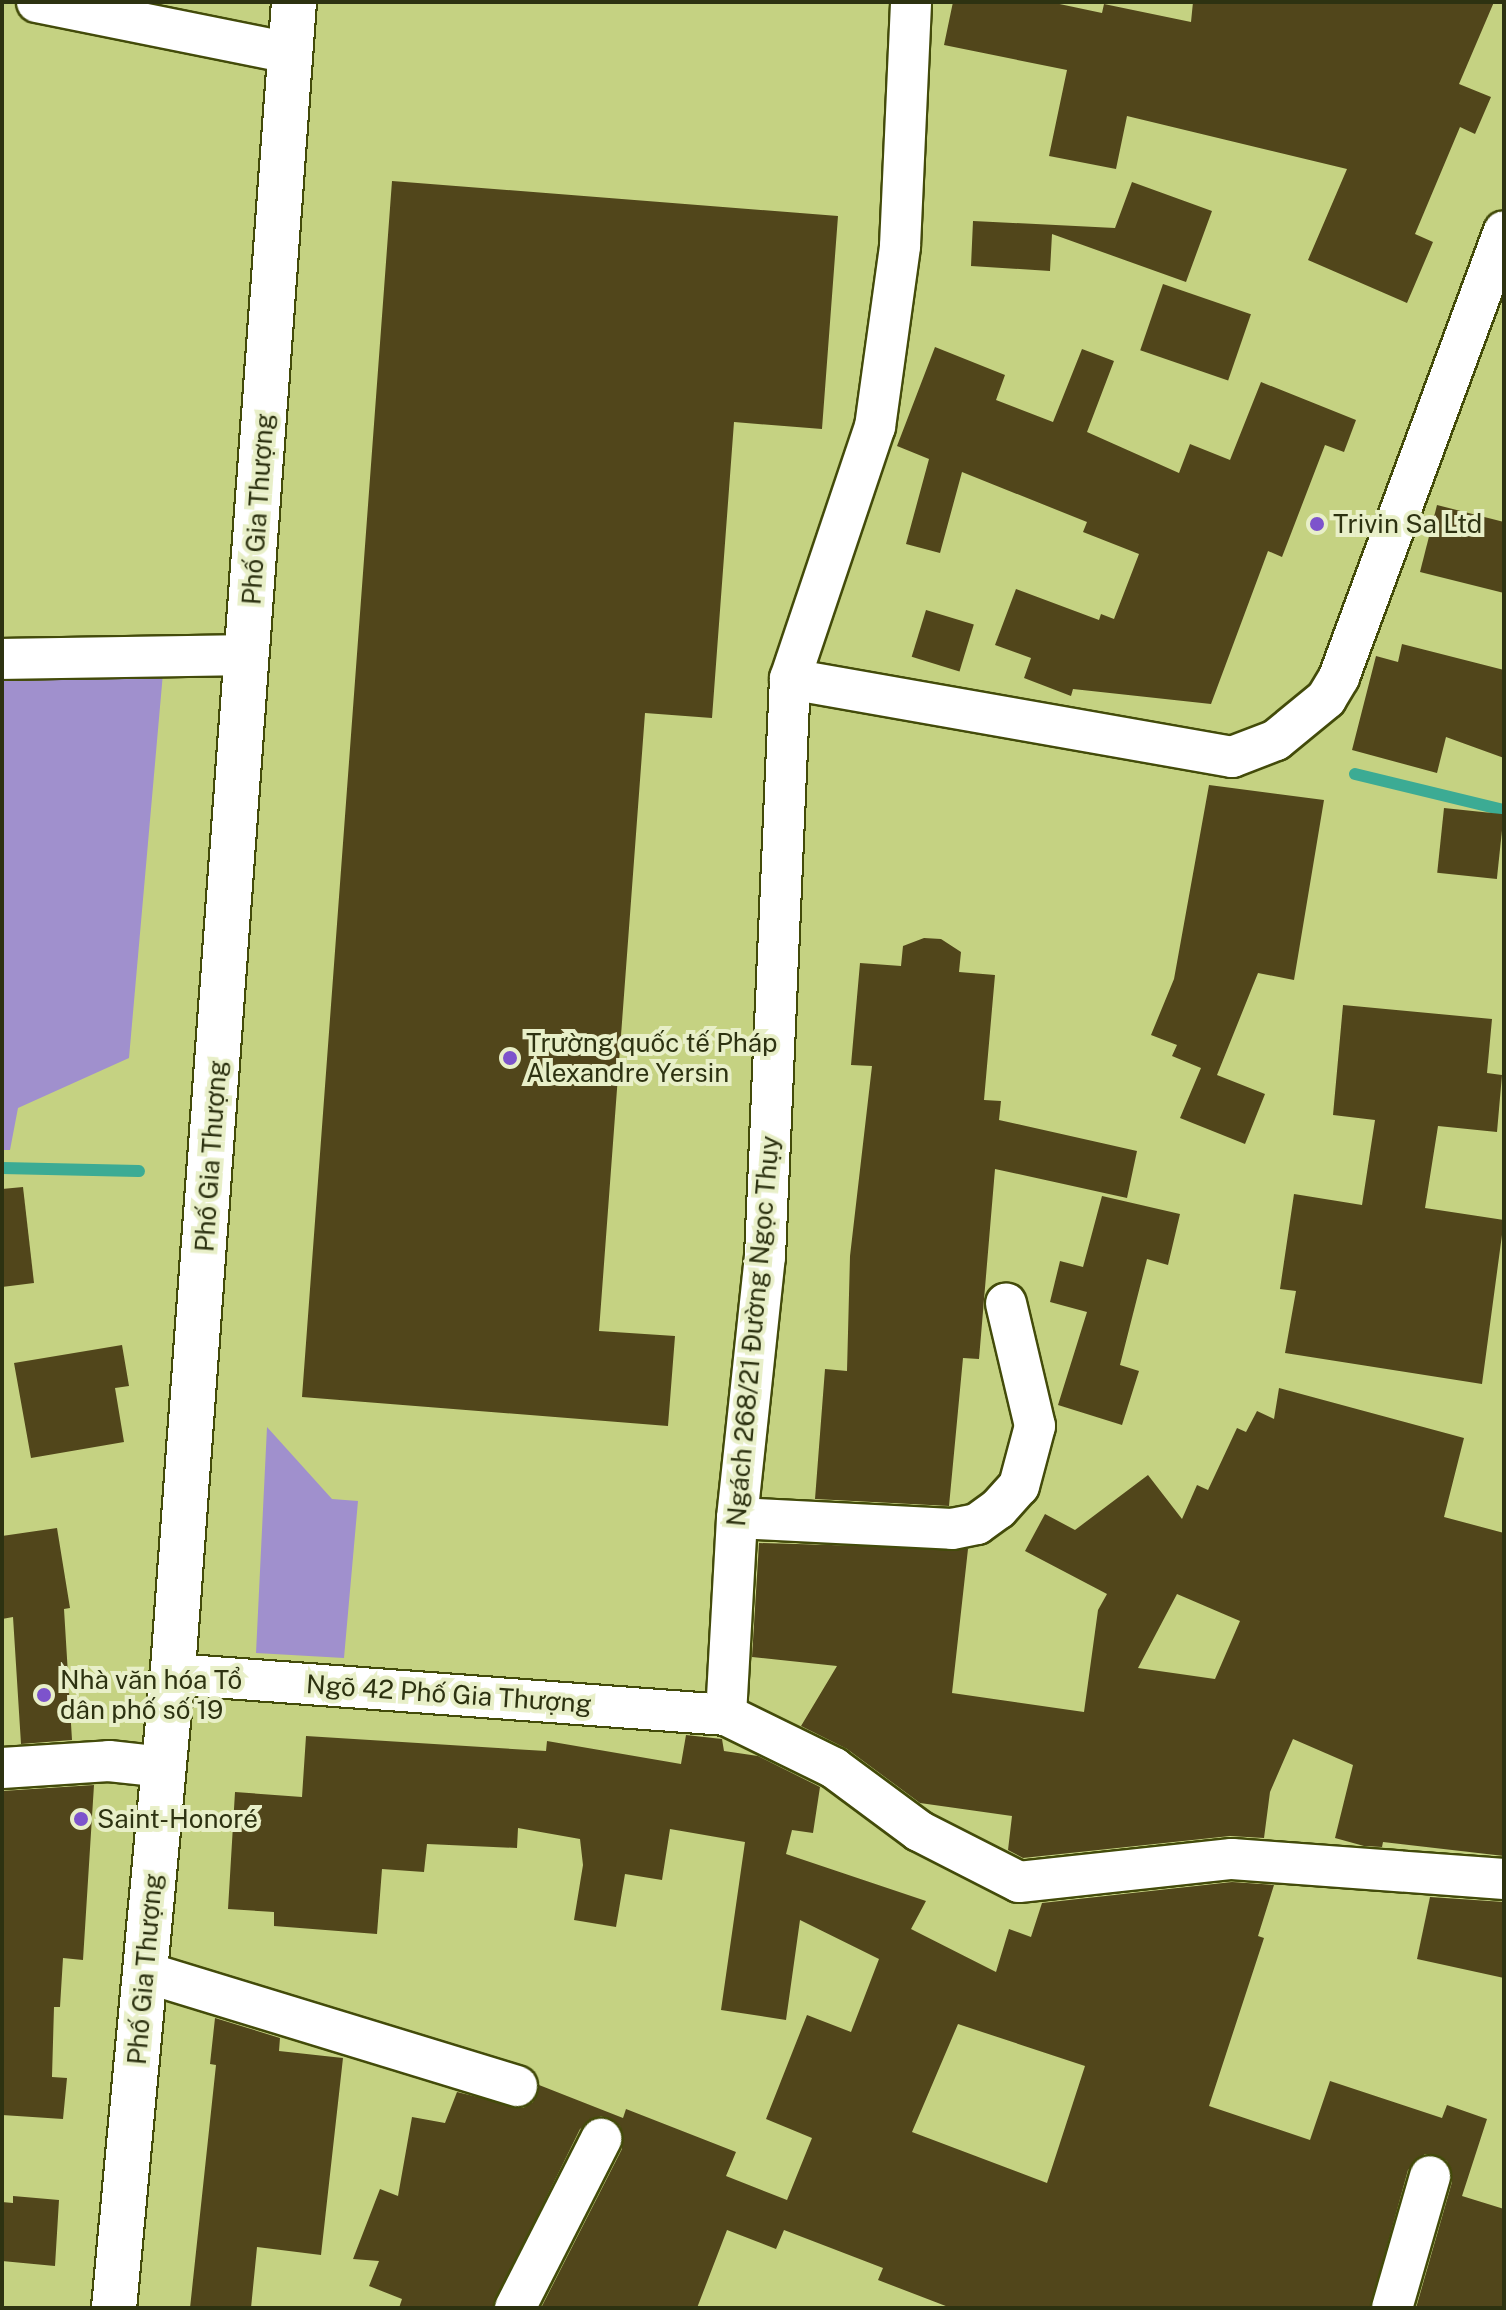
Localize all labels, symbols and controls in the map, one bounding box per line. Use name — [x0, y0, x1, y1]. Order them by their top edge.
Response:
street label: Phố Gia Thượng — [236, 412, 280, 606]
place label: Trivin Sa Ltd — [1333, 508, 1482, 540]
marker: Trivin Sa Ltd — [1308, 515, 1326, 533]
place label: Trường quốc tế Pháp Alexandre Yersin — [526, 1027, 778, 1088]
marker: Trường quốc tế Pháp Alexandre Yersin — [501, 1049, 519, 1067]
street label: Phố Gia Thượng — [189, 1059, 233, 1253]
street label: Ngách 268/21 Đường Ngọc Thụy — [720, 1134, 786, 1528]
place label: Nhà văn hóa Tổ dân phố số 19 — [60, 1664, 242, 1726]
street label: Ngõ 42 Phố Gia Thượng — [305, 1668, 593, 1720]
marker: Nhà văn hóa Tổ dân phố số 19 — [35, 1686, 53, 1704]
place label: Saint-Honoré — [97, 1803, 258, 1835]
marker: Saint-Honoré — [72, 1810, 90, 1828]
street label: Phố Gia Thượng — [121, 1872, 169, 2066]

